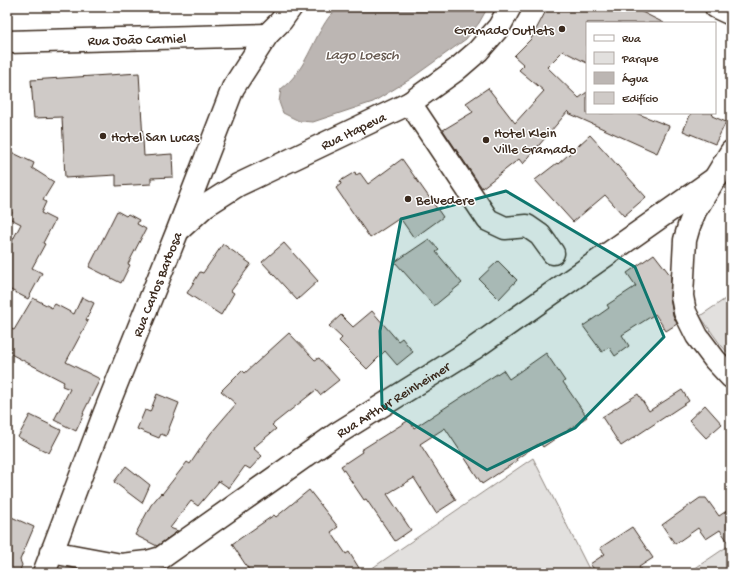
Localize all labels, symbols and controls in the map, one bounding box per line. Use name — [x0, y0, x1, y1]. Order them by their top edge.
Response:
legend — [586, 22, 716, 114]
place label: Gramado Outlets — [454, 23, 555, 40]
marker: Gramado Outlets — [557, 24, 567, 34]
street label: Rua João Carniel — [88, 31, 186, 51]
text: Rua — [622, 33, 641, 47]
water label: Lago Loesch — [325, 47, 400, 65]
text: Parque — [621, 53, 659, 67]
text: Água — [622, 73, 649, 87]
text: Edifício — [622, 93, 658, 107]
street label: Rua Itapeva — [319, 109, 390, 155]
place label: Hotel Klein Ville Gramado — [493, 126, 576, 159]
place label: Hotel San Lucas — [111, 130, 200, 147]
marker: Hotel San Lucas — [98, 131, 108, 141]
marker: Hotel Klein Ville Gramado — [481, 135, 491, 145]
place label: Belvedere — [415, 193, 475, 210]
marker: Belvedere — [403, 194, 413, 204]
street label: Rua Carlos Barbosa — [130, 229, 188, 340]
street label: Rua Arthur Reinheimer — [334, 359, 455, 443]

